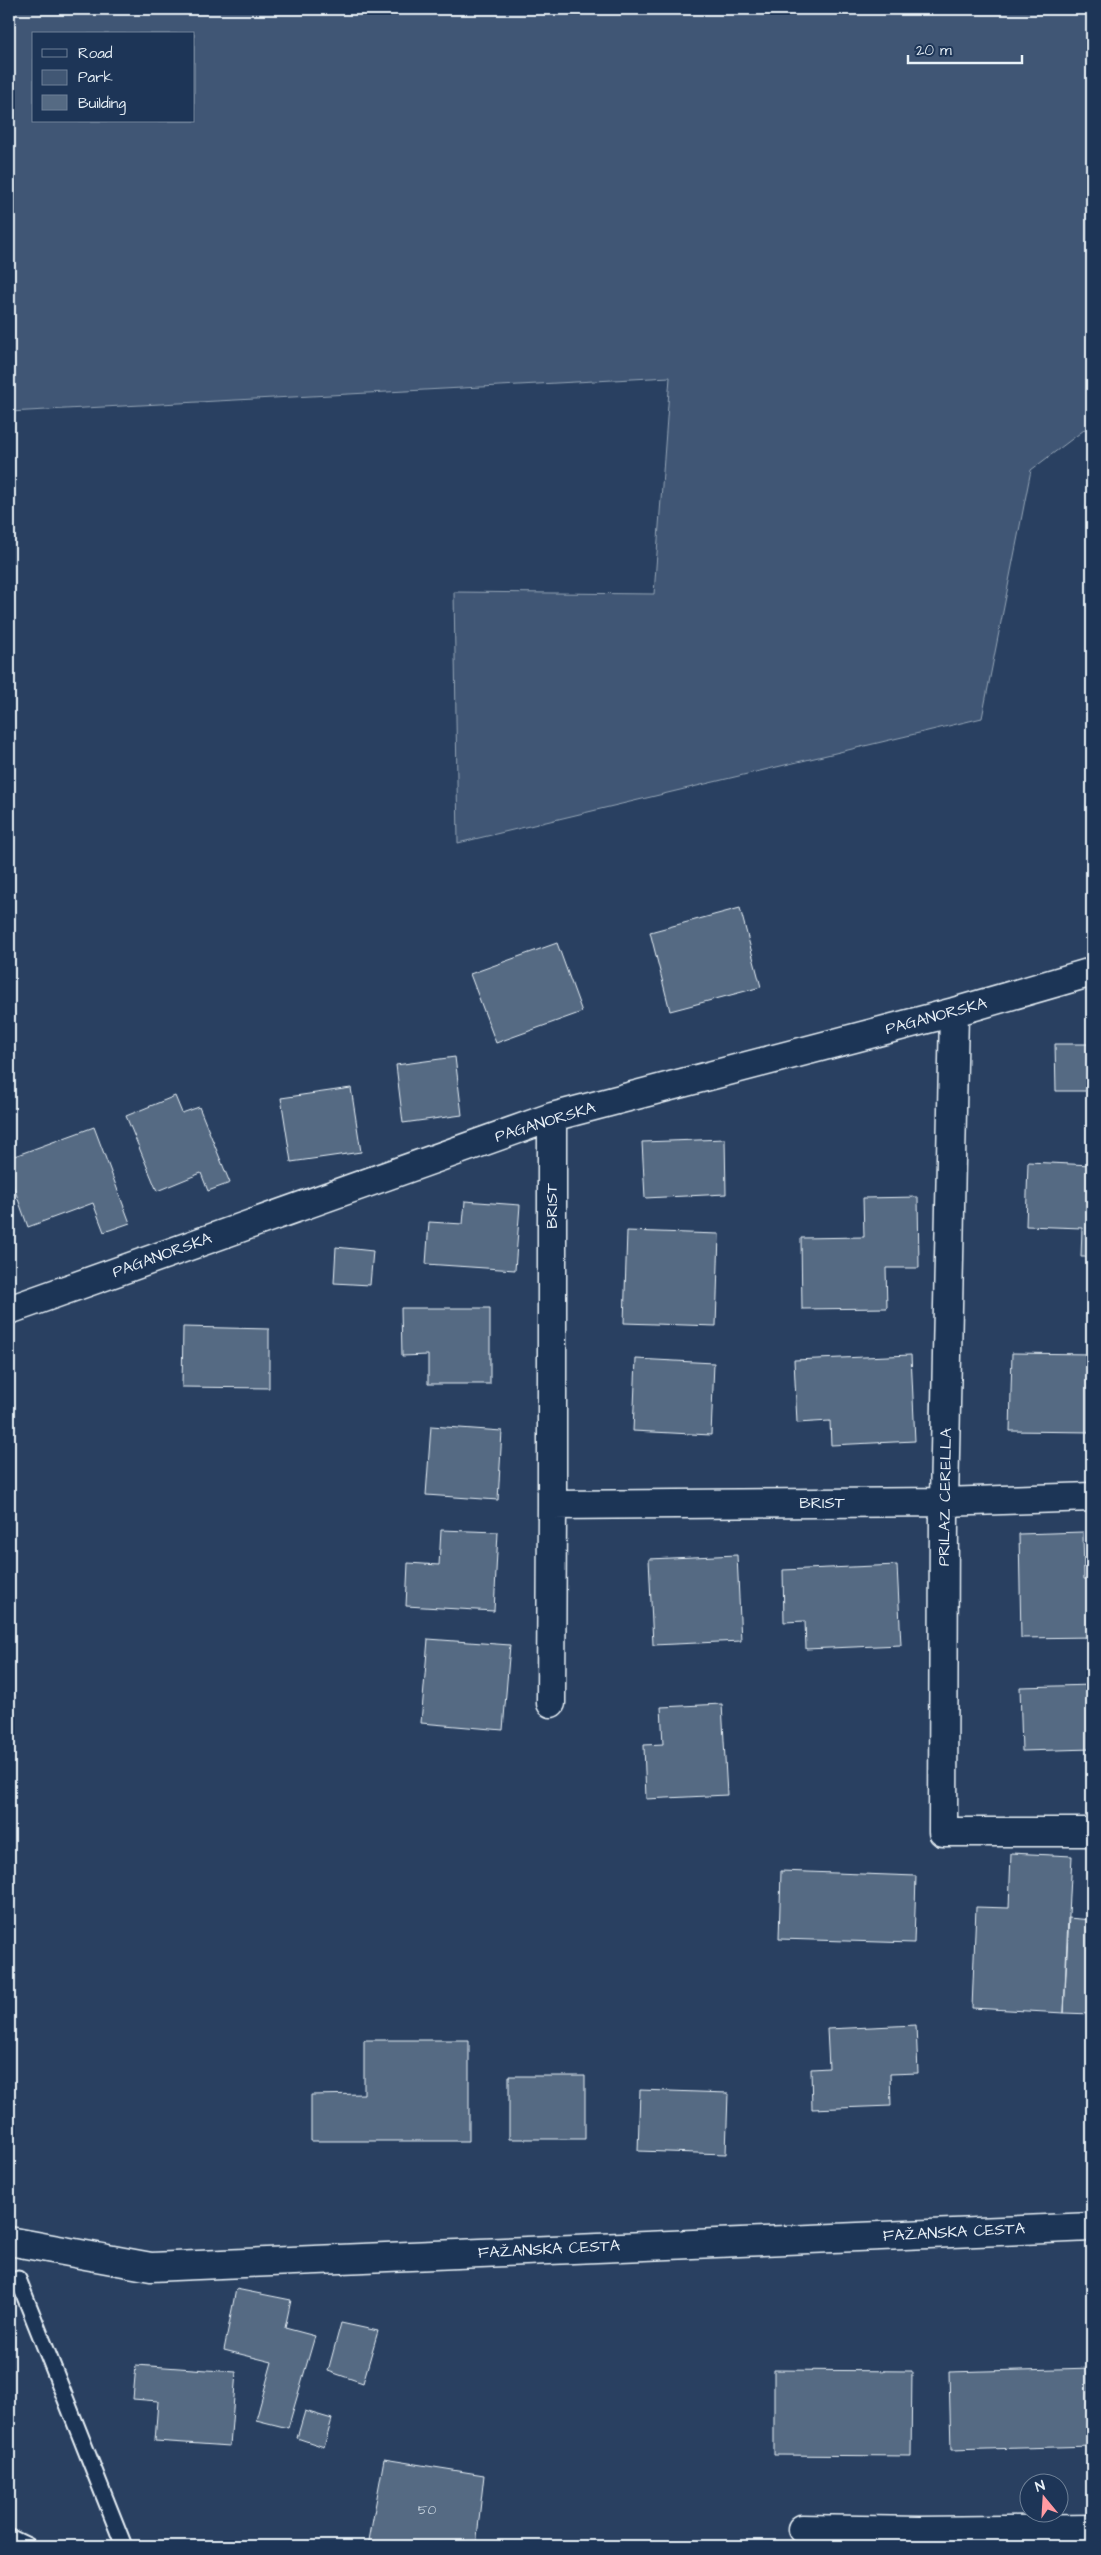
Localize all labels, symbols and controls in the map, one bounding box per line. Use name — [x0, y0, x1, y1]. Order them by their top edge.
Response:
legend — [32, 32, 195, 122]
scale bar — [908, 32, 1022, 64]
text: 20 m — [916, 40, 952, 61]
text: Road — [78, 43, 113, 64]
text: Park — [78, 67, 113, 88]
text: Building — [78, 93, 126, 115]
street label: PAGANORSKA — [883, 992, 989, 1040]
street label: PAGANORSKA — [492, 1096, 598, 1148]
street label: BRIST — [541, 1183, 563, 1229]
street label: PAGANORSKA — [109, 1227, 215, 1283]
street label: PRILAZ CERELLA — [933, 1428, 957, 1566]
street label: BRIST — [799, 1492, 845, 1514]
street label: FAŽANSKA CESTA — [882, 2217, 1026, 2247]
street label: FAŽANSKA CESTA — [477, 2234, 621, 2264]
north arrow — [1018, 2472, 1068, 2522]
text: N — [1033, 2476, 1048, 2497]
house number: 50 — [418, 2500, 437, 2520]

